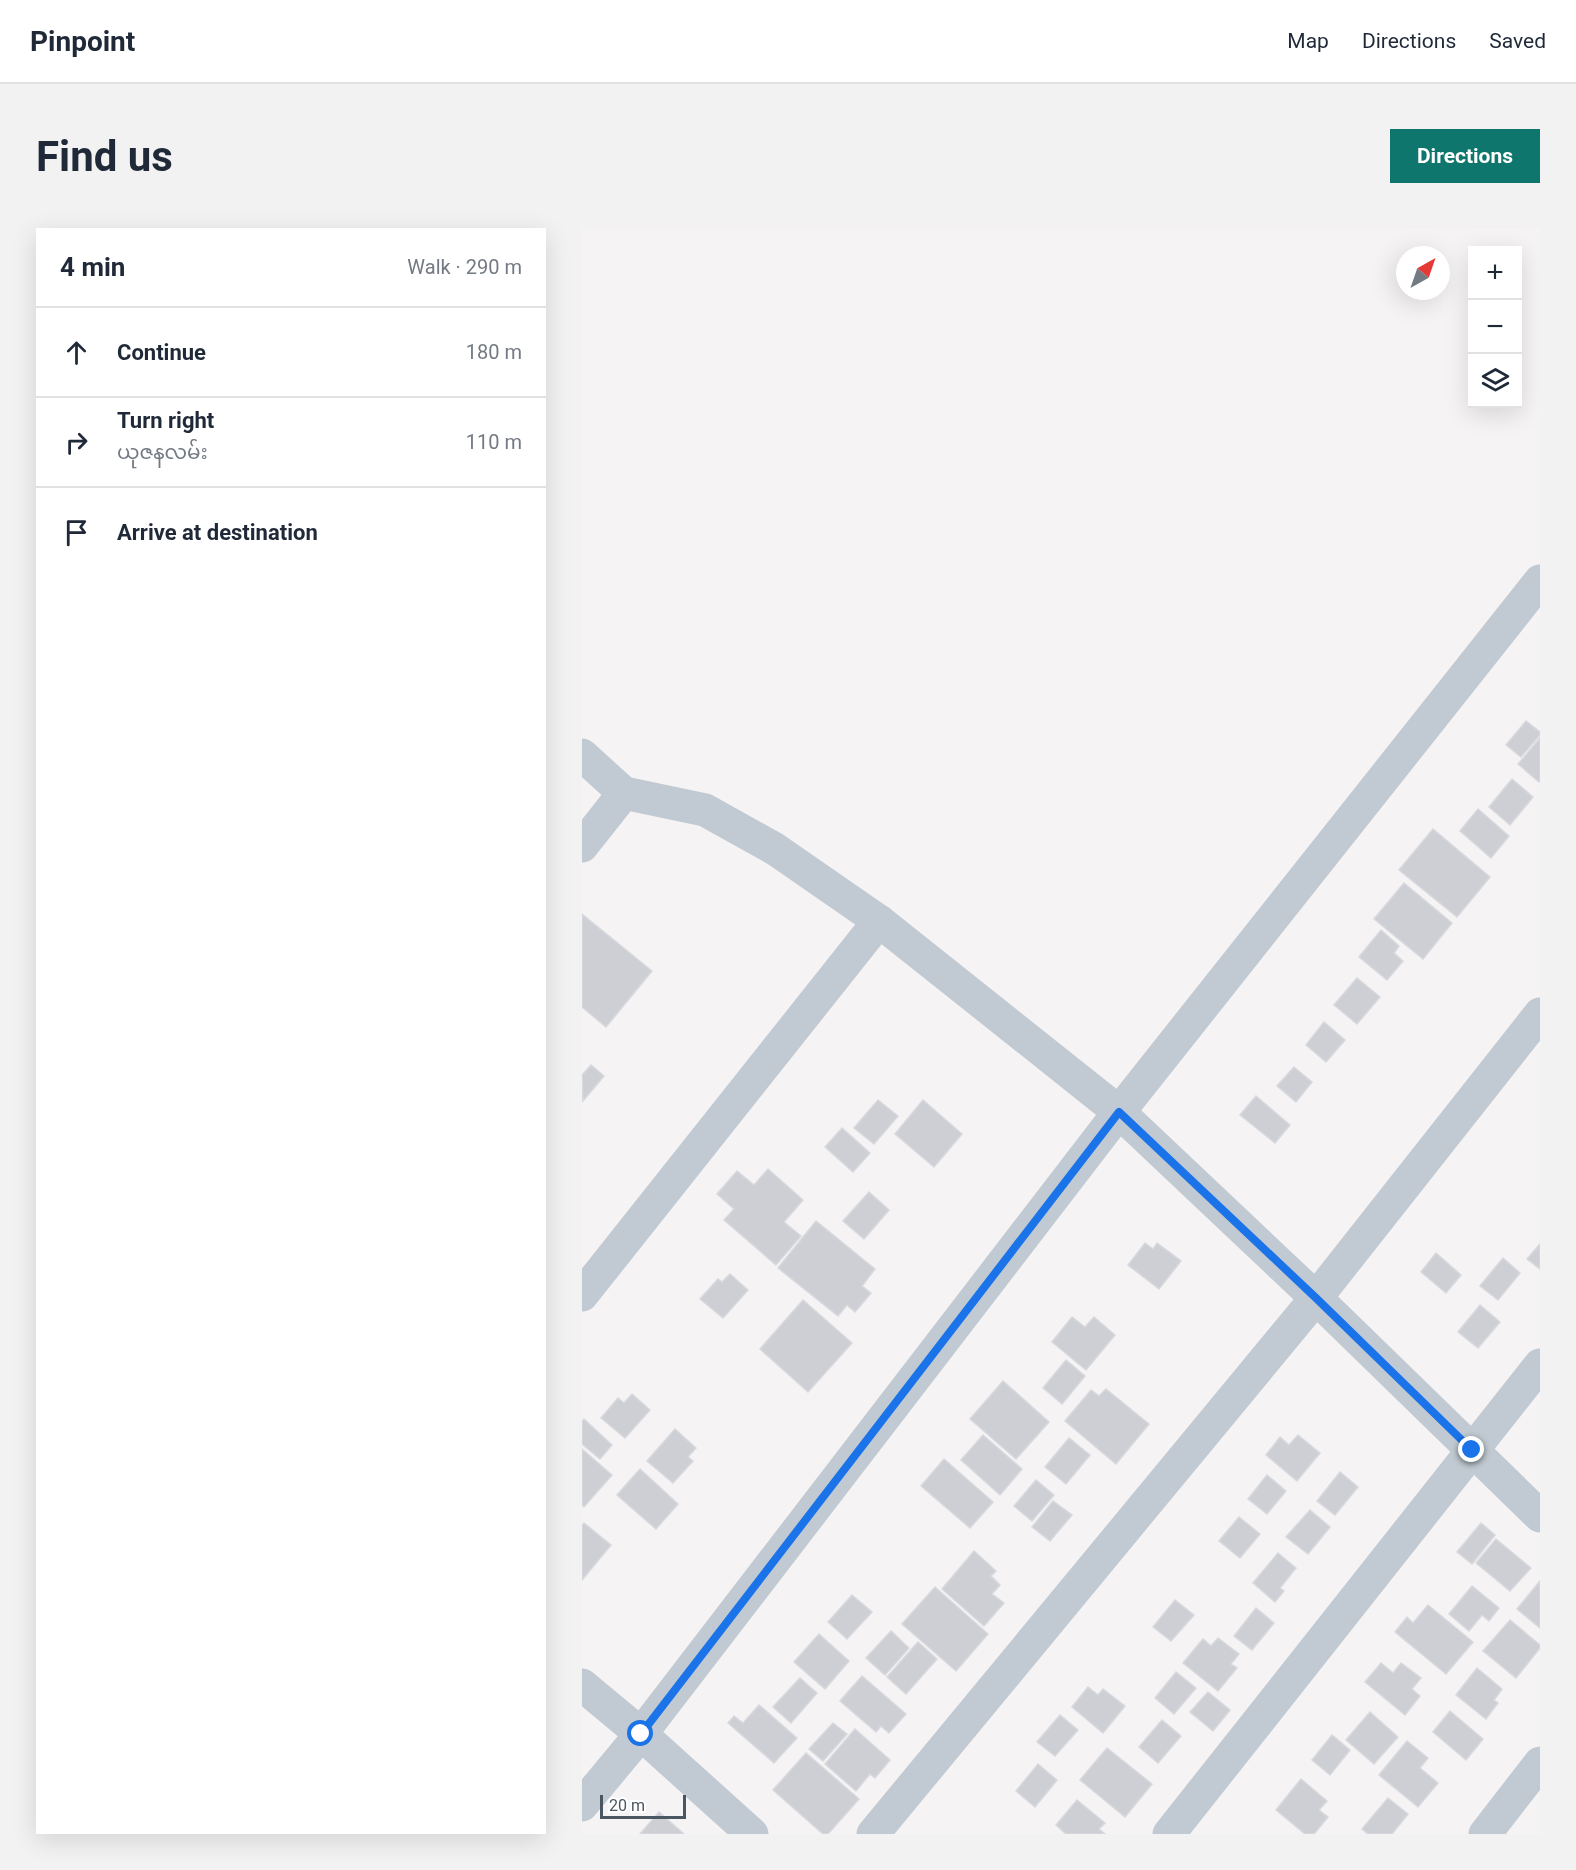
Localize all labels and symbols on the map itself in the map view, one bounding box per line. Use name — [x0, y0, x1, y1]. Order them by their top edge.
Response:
north arrow — [1396, 246, 1450, 300]
route end — [1458, 1436, 1484, 1462]
route start — [627, 1720, 653, 1746]
scale bar — [600, 1792, 686, 1820]

